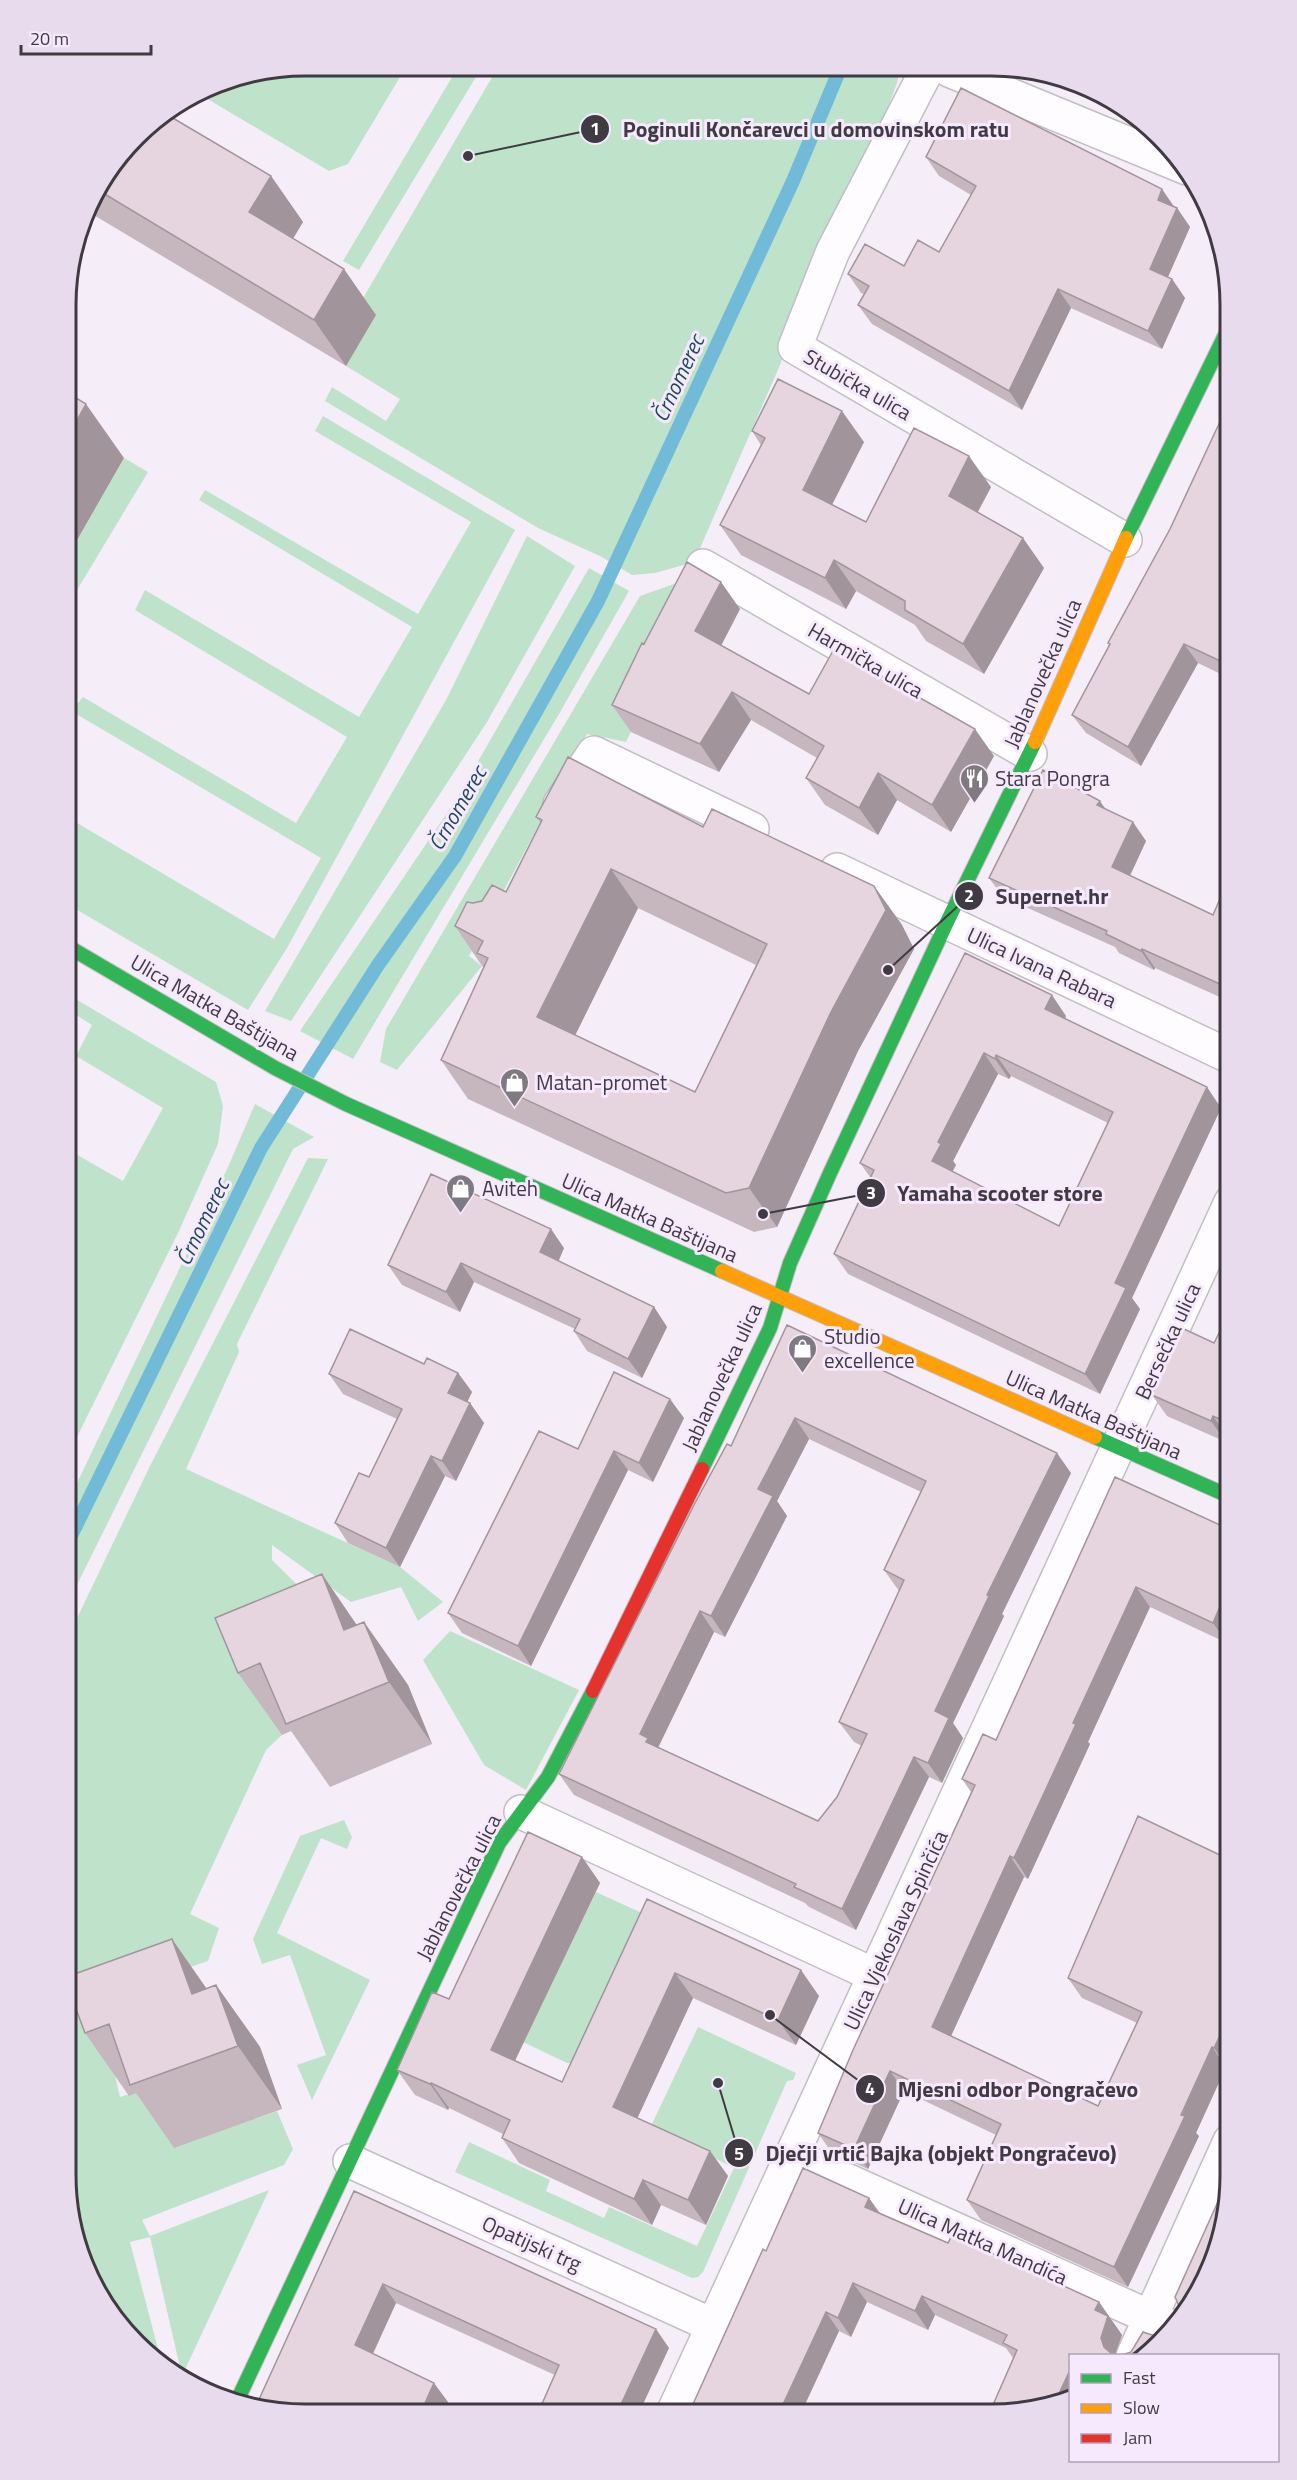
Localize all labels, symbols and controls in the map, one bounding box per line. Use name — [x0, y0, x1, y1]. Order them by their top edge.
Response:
scale bar — [21, 18, 152, 56]
text: 20 m — [30, 25, 69, 52]
callout: Poginuli Končarevci u domovinskom ratu — [580, 109, 1021, 149]
text: Poginuli Končarevci u domovinskom ratu — [623, 112, 1009, 146]
text: 1 — [590, 115, 600, 142]
water label: Črnomerec — [643, 327, 714, 427]
street label: Stubička ulica — [798, 340, 918, 428]
street label: Jablanovečka ulica — [995, 593, 1089, 753]
street label: Harmička ulica — [802, 614, 930, 706]
water label: Črnomerec — [419, 758, 496, 857]
restaurant icon: Stara Pongra — [958, 762, 990, 804]
place label: Stara Pongra — [995, 762, 1110, 794]
callout: Supernet.hr — [954, 876, 1121, 916]
text: Supernet.hr — [996, 879, 1108, 913]
text: 2 — [964, 882, 974, 909]
street label: Ulica Ivana Rabara — [962, 918, 1123, 1016]
street label: Ulica Matka Baštijana — [125, 946, 306, 1069]
shop icon: Matan-promet — [499, 1066, 531, 1108]
place label: Matan-promet — [536, 1066, 668, 1098]
street label: Ulica Matka Baštijana — [557, 1164, 744, 1270]
water label: Črnomerec — [166, 1171, 239, 1271]
shop icon: Aviteh — [445, 1172, 477, 1214]
place label: Aviteh — [482, 1172, 538, 1204]
callout: Yamaha scooter store — [856, 1173, 1115, 1213]
text: Yamaha scooter store — [897, 1176, 1103, 1210]
text: 3 — [866, 1179, 876, 1206]
street label: Bersečka ulica — [1126, 1277, 1208, 1405]
street label: Jablanovečka ulica — [673, 1297, 770, 1456]
place label: Studio excellence — [824, 1320, 915, 1376]
shop icon: Studio excellence — [787, 1332, 819, 1374]
street label: Ulica Matka Baštijana — [1001, 1361, 1188, 1467]
street label: Jablanovečka ulica — [407, 1808, 509, 1966]
street label: Ulica Vjekoslava Spinčića — [835, 1824, 956, 2035]
callout: Mjesni odbor Pongračevo — [855, 2069, 1150, 2109]
text: Mjesni odbor Pongračevo — [898, 2072, 1138, 2106]
text: 4 — [865, 2075, 875, 2102]
callout: Dječji vrtić Bajka (objekt Pongračevo) — [724, 2133, 1129, 2173]
text: Dječji vrtić Bajka (objekt Pongračevo) — [766, 2136, 1116, 2170]
text: 5 — [734, 2140, 744, 2167]
street label: Ulica Matka Mandića — [893, 2189, 1073, 2293]
street label: Opatijski trg — [477, 2207, 587, 2279]
legend — [1069, 2354, 1279, 2462]
text: Fast — [1123, 2364, 1156, 2391]
text: Slow — [1123, 2394, 1160, 2421]
text: Jam — [1123, 2424, 1152, 2451]

